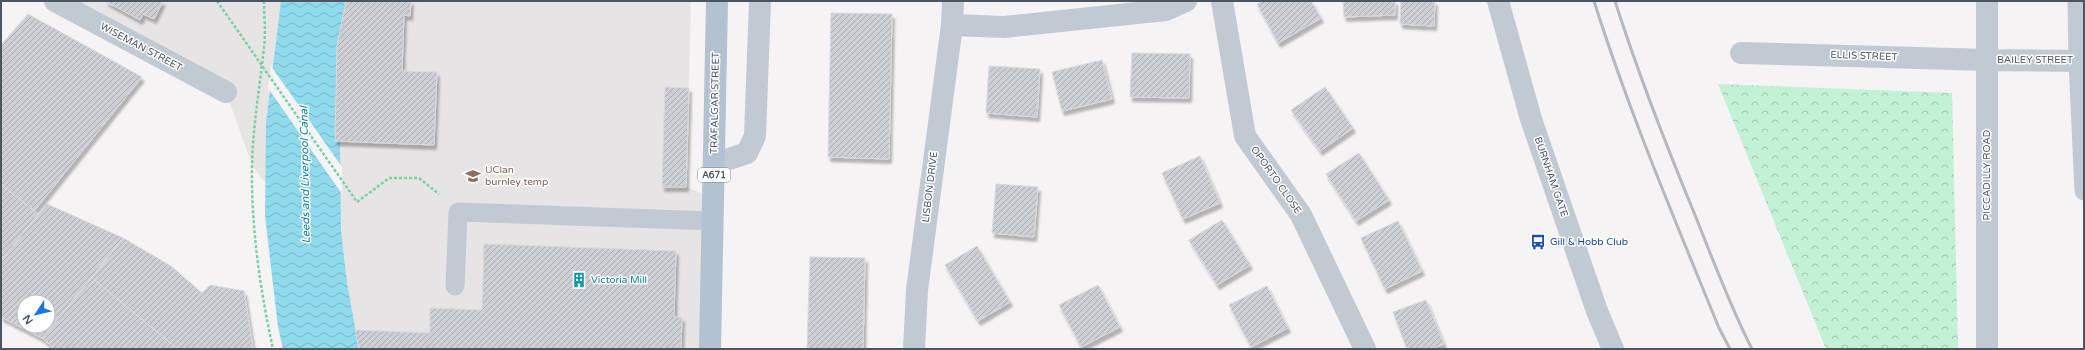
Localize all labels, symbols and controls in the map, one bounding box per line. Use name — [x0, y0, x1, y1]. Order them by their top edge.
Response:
street label: WISEMAN STREET — [98, 20, 184, 74]
street label: ELLIS STREET — [1830, 49, 1898, 63]
street label: TRAFALGAR STREET — [708, 52, 722, 154]
street label: BAILEY STREET — [1997, 54, 2073, 66]
water label: Leeds and Liverpool Canal — [297, 105, 313, 244]
street label: PICCADILLY ROAD — [1981, 130, 1993, 220]
street label: BURNHAM GATE — [1532, 135, 1570, 219]
street label: OPORTO CLOSE — [1248, 144, 1304, 216]
street label: LISBON DRIVE — [920, 151, 940, 223]
place label: UClan burnley temp — [485, 164, 548, 188]
school or university icon: UClan burnley temp — [464, 167, 482, 185]
road number: A671 — [698, 168, 730, 182]
bus stop icon: Gill & Hobb Club — [1529, 233, 1547, 251]
place label: Gill & Hobb Club — [1550, 236, 1628, 248]
building icon: Victoria Mill — [570, 271, 588, 289]
place label: Victoria Mill — [591, 274, 647, 286]
north arrow — [16, 294, 56, 334]
text: N — [20, 312, 36, 327]

